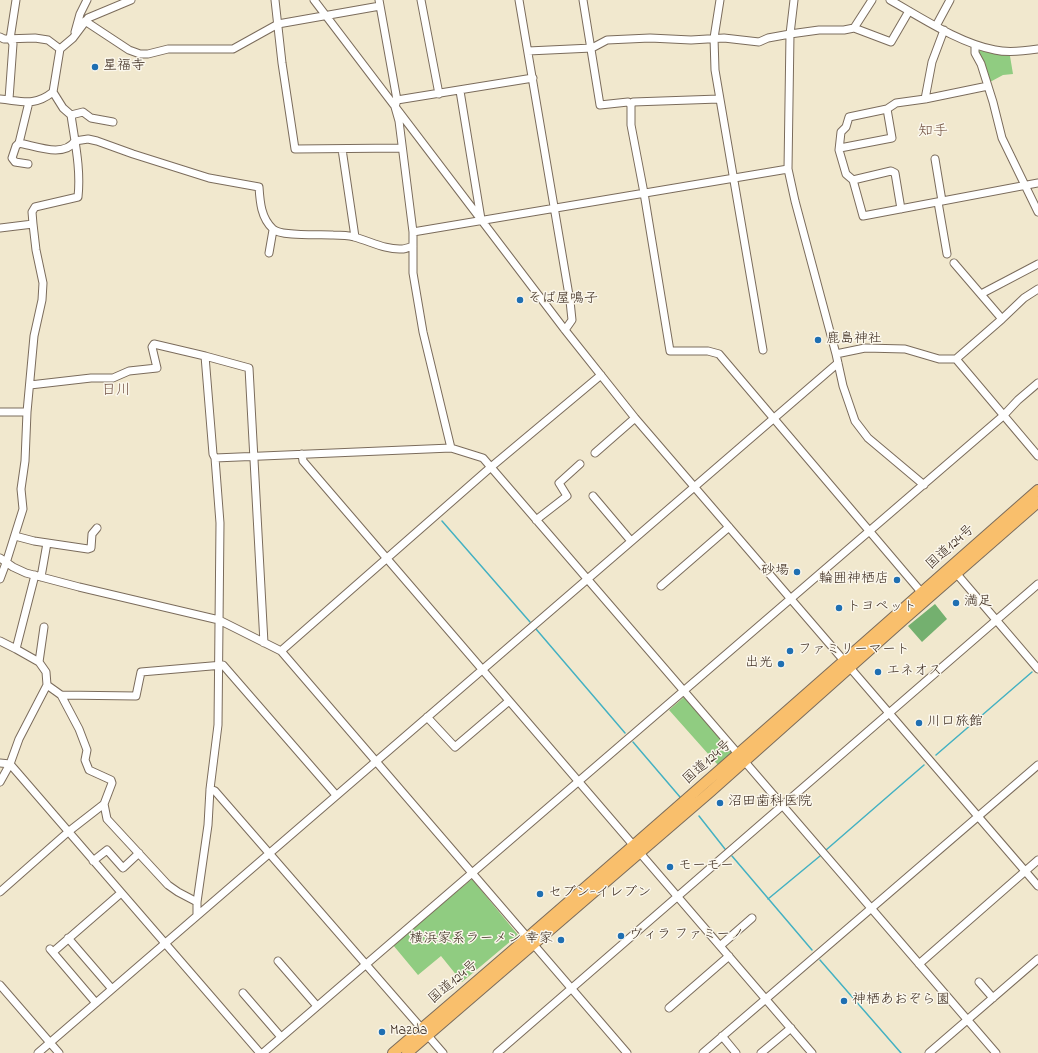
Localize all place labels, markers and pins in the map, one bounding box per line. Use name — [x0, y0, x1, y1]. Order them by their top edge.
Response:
place label: 星福寺 — [103, 59, 145, 75]
marker: 星福寺 — [90, 62, 100, 72]
place label: そば屋鳴子 — [528, 292, 598, 308]
marker: そば屋鳴子 — [515, 295, 525, 305]
place label: 鹿島神社 — [826, 332, 882, 348]
marker: 鹿島神社 — [813, 335, 823, 345]
place label: 砂場 — [761, 564, 789, 580]
marker: 砂場 — [792, 567, 802, 577]
place label: 輪囲神栖店 — [819, 572, 889, 588]
marker: 輪囲神栖店 — [892, 575, 902, 585]
place label: 満足 — [964, 595, 992, 611]
marker: 満足 — [951, 598, 961, 608]
place label: トヨペット — [847, 600, 917, 616]
marker: トヨペット — [834, 603, 844, 613]
place label: ファミリーマート — [798, 643, 910, 659]
marker: ファミリーマート — [785, 646, 795, 656]
place label: 出光 — [745, 656, 773, 672]
marker: 出光 — [776, 659, 786, 669]
place label: エネオス — [886, 664, 942, 680]
marker: エネオス — [873, 667, 883, 677]
place label: 川口旅館 — [927, 715, 983, 731]
marker: 川口旅館 — [914, 718, 924, 728]
place label: 沼田歯科医院 — [728, 795, 812, 811]
marker: 沼田歯科医院 — [715, 798, 725, 808]
place label: モーモー — [678, 859, 734, 875]
marker: モーモー — [665, 862, 675, 872]
place label: セブン-イレブン — [548, 886, 651, 902]
marker: セブン-イレブン — [535, 889, 545, 899]
place label: ヴィラ ファミーノ — [629, 928, 744, 944]
marker: ヴィラ ファミーノ — [616, 931, 626, 941]
place label: 横浜家系ラーメン 幸家 — [410, 932, 553, 948]
marker: 横浜家系ラーメン 幸家 — [556, 935, 566, 945]
place label: 神栖あおぞら園 — [852, 993, 950, 1009]
marker: 神栖あおぞら園 — [839, 996, 849, 1006]
place label: Mazda — [390, 1024, 427, 1040]
marker: Mazda — [377, 1027, 387, 1037]

